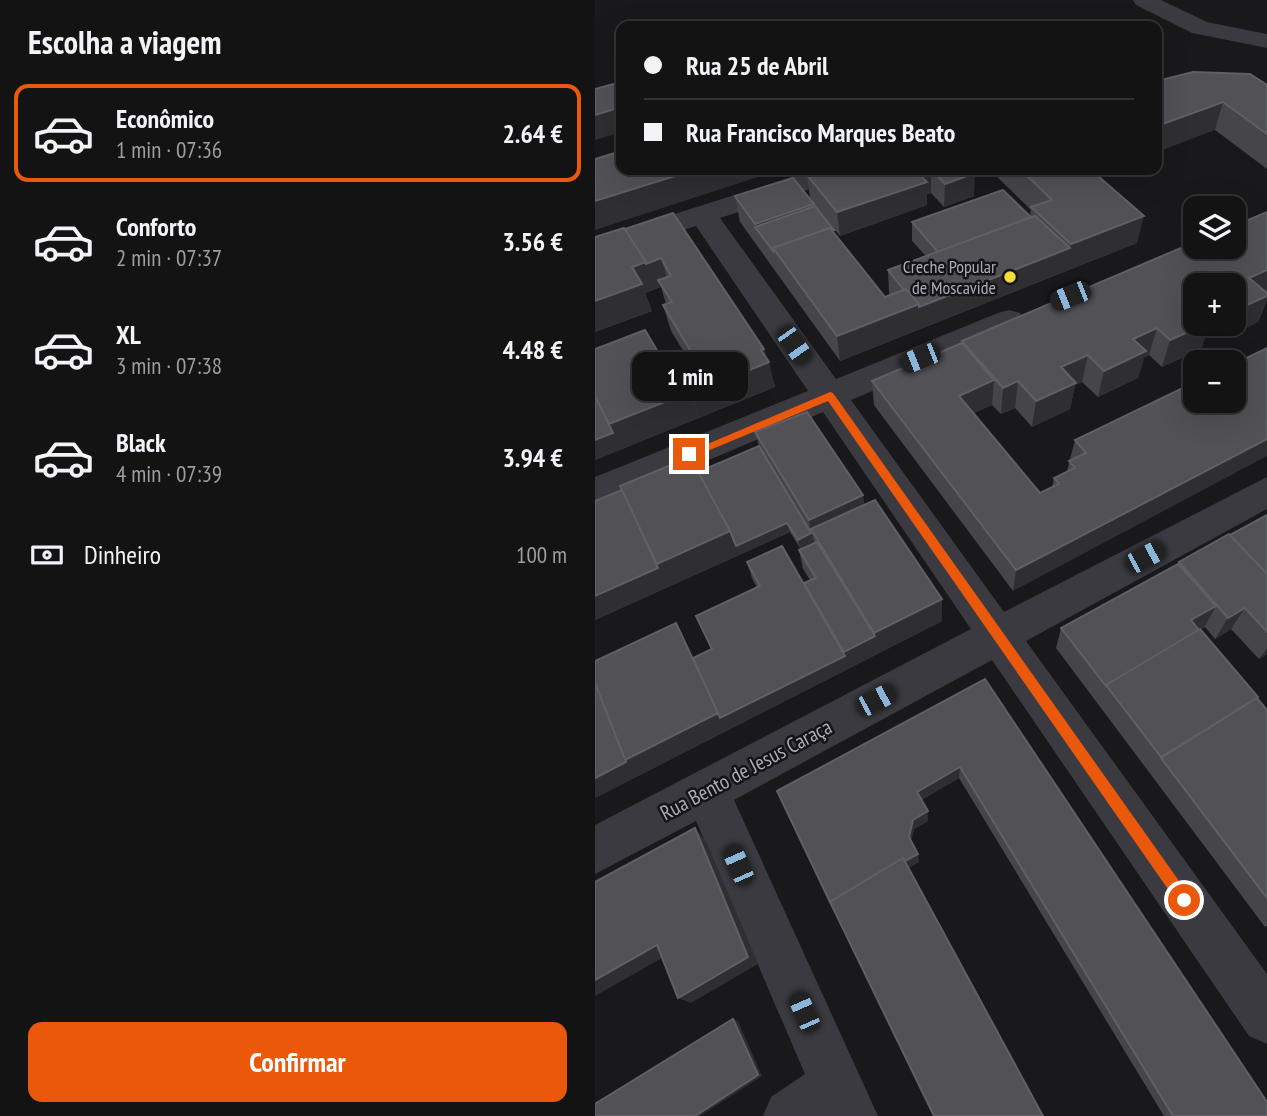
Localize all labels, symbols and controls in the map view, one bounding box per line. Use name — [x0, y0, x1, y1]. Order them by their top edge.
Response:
text: Escolha a viagem — [28, 21, 221, 63]
text: Rua 25 de Abril — [686, 49, 828, 82]
icon: car — [32, 102, 95, 165]
text: Econômico — [116, 102, 214, 135]
text: Rua Francisco Marques Beato — [686, 116, 955, 149]
text: 2.64 € — [502, 117, 563, 150]
text: 1 min · 07:36 — [116, 135, 222, 164]
map controls — [1183, 196, 1246, 413]
button: layers — [1183, 196, 1246, 259]
icon: car — [32, 210, 95, 273]
text: Conforto — [116, 210, 196, 243]
text: 3.56 € — [502, 225, 563, 258]
text: 2 min · 07:37 — [116, 243, 222, 272]
place label: Creche Popular de Moscavide — [903, 255, 996, 299]
marker: Creche Popular de Moscavide — [1002, 269, 1018, 285]
button: + — [1183, 273, 1246, 336]
car — [1047, 278, 1094, 314]
icon: car — [32, 318, 95, 381]
text: XL — [116, 318, 141, 351]
car — [774, 322, 815, 368]
text: 4.48 € — [502, 333, 563, 366]
car — [897, 340, 944, 376]
button: − — [1183, 350, 1246, 413]
text: 3 min · 07:38 — [116, 351, 222, 380]
callout: 1 min — [631, 352, 747, 402]
text: 1 min — [667, 362, 713, 391]
icon: car — [32, 426, 95, 489]
text: Black — [116, 426, 166, 459]
route end — [673, 438, 705, 470]
text: 3.94 € — [502, 441, 563, 474]
text: 4 min · 07:39 — [116, 459, 222, 488]
icon: cash — [28, 536, 66, 574]
text: Dinheiro — [84, 538, 161, 571]
car — [1122, 538, 1169, 576]
text: 100 m — [516, 540, 567, 569]
car — [853, 681, 900, 719]
street label: Rua Bento de Jesus Caraça — [655, 713, 836, 826]
car — [720, 842, 757, 888]
route start — [1168, 884, 1200, 916]
car — [786, 989, 823, 1035]
button: Confirmar — [28, 1022, 567, 1102]

